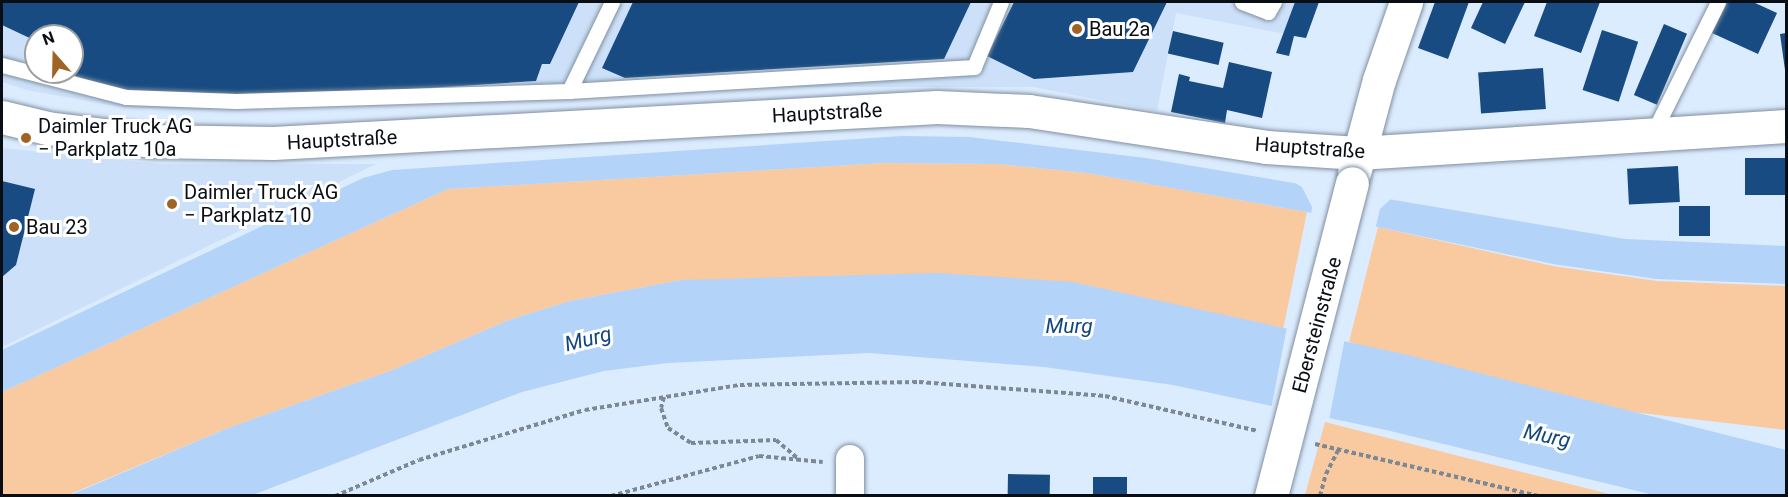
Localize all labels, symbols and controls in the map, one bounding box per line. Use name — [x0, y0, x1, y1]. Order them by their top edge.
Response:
place label: Bau 2a — [1089, 17, 1150, 41]
marker: Bau 2a — [1070, 22, 1084, 36]
north arrow — [24, 24, 84, 84]
text: N — [40, 28, 57, 49]
street label: Hauptstraße — [771, 98, 883, 128]
place label: Daimler Truck AG − Parkplatz 10a — [38, 114, 193, 161]
street label: Hauptstraße — [286, 125, 398, 155]
marker: Daimler Truck AG − Parkplatz 10a — [19, 131, 33, 145]
street label: Hauptstraße — [1254, 132, 1366, 164]
place label: Daimler Truck AG − Parkplatz 10 — [184, 180, 339, 227]
marker: Daimler Truck AG − Parkplatz 10 — [165, 197, 179, 211]
place label: Bau 23 — [26, 215, 88, 239]
marker: Bau 23 — [7, 220, 21, 234]
street label: Ebersteinstraße — [1287, 254, 1347, 396]
water label: Murg — [1045, 313, 1093, 339]
water label: Murg — [562, 321, 614, 357]
water label: Murg — [1521, 419, 1573, 453]

